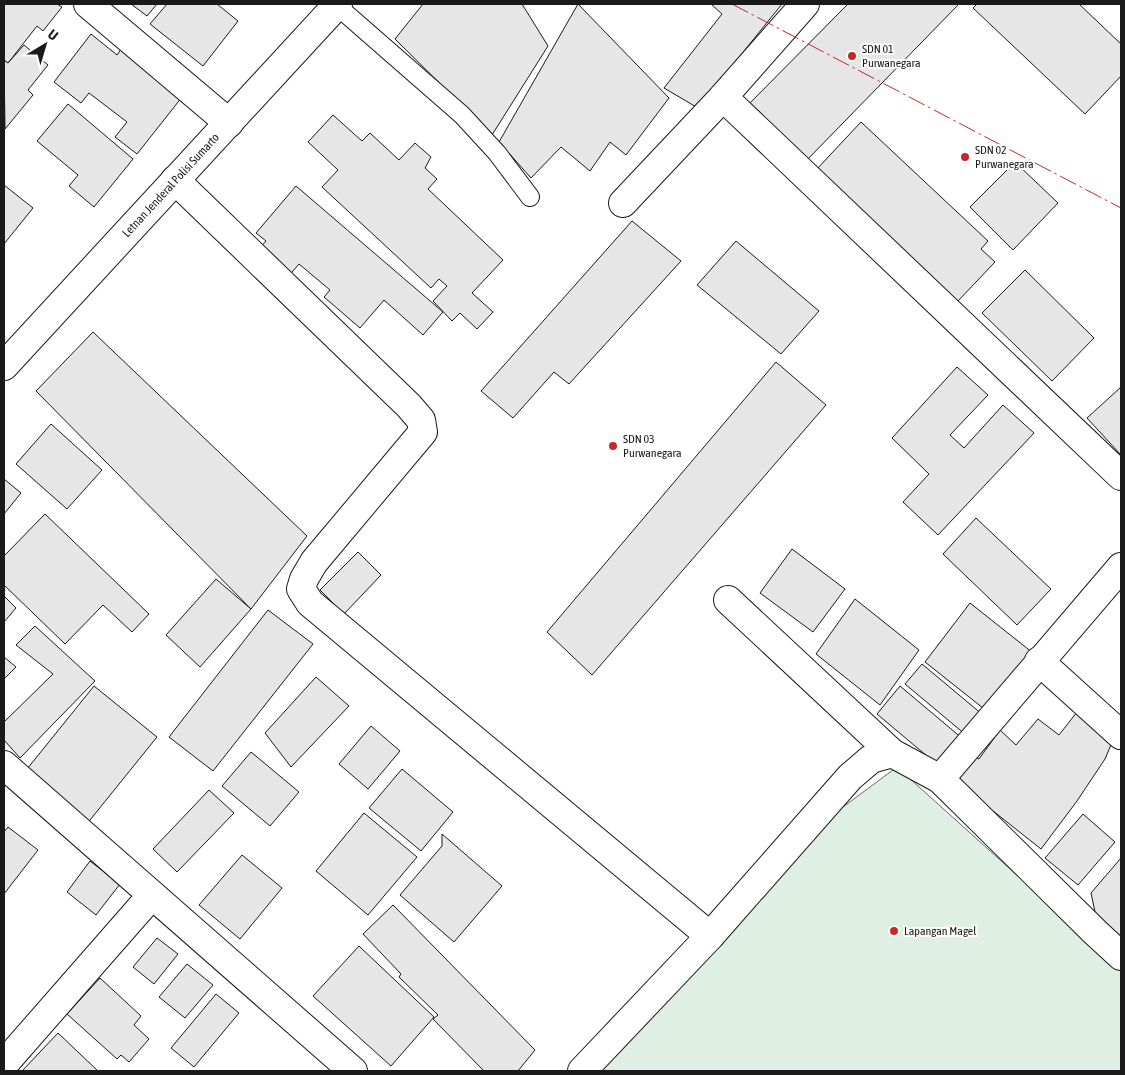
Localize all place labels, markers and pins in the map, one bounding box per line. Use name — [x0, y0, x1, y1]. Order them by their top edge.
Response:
place label: SDN 01 Purwanegara — [862, 42, 921, 70]
marker: SDN 01 Purwanegara — [846, 50, 858, 62]
place label: SDN 02 Purwanegara — [975, 143, 1034, 171]
marker: SDN 02 Purwanegara — [959, 151, 971, 163]
place label: SDN 03 Purwanegara — [623, 432, 682, 460]
marker: SDN 03 Purwanegara — [607, 440, 619, 452]
place label: Lapangan Magel — [904, 924, 977, 938]
marker: Lapangan Magel — [888, 925, 900, 937]

